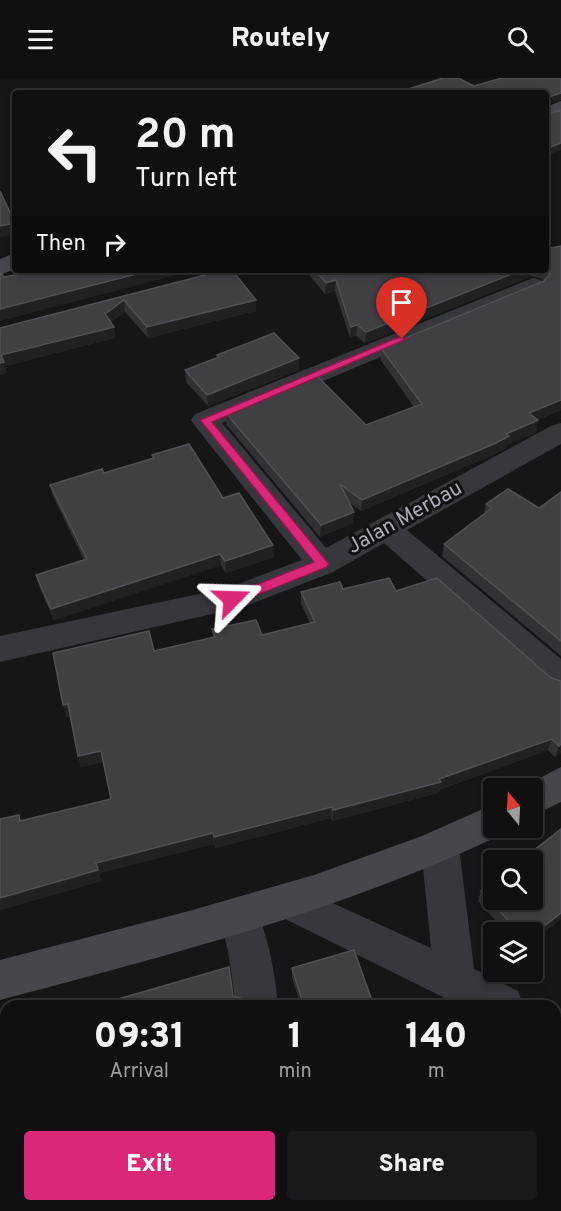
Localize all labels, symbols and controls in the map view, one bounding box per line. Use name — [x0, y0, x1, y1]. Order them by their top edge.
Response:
text: Routely — [231, 22, 330, 56]
icon: menu — [24, 23, 57, 56]
icon: search — [504, 23, 537, 56]
text: 20 m — [135, 110, 236, 163]
icon: left — [36, 114, 114, 192]
text: Turn left — [135, 162, 237, 196]
icon: right — [98, 228, 131, 261]
text: Then — [36, 231, 86, 258]
pin — [376, 277, 427, 339]
icon: arrive — [385, 286, 418, 319]
street label: Jalan Merbau — [343, 475, 467, 561]
position arrow — [200, 567, 264, 631]
north arrow — [483, 778, 543, 838]
map controls — [483, 778, 543, 982]
button: search — [483, 850, 543, 910]
button: layers — [483, 922, 543, 982]
text: 09:31 — [94, 1015, 185, 1061]
text: 1 — [288, 1015, 302, 1061]
text: 140 — [405, 1015, 467, 1061]
text: Arrival — [109, 1059, 169, 1085]
text: min — [278, 1059, 312, 1085]
text: m — [428, 1059, 445, 1085]
button: Exit — [24, 1131, 275, 1200]
button: Share — [287, 1131, 537, 1200]

